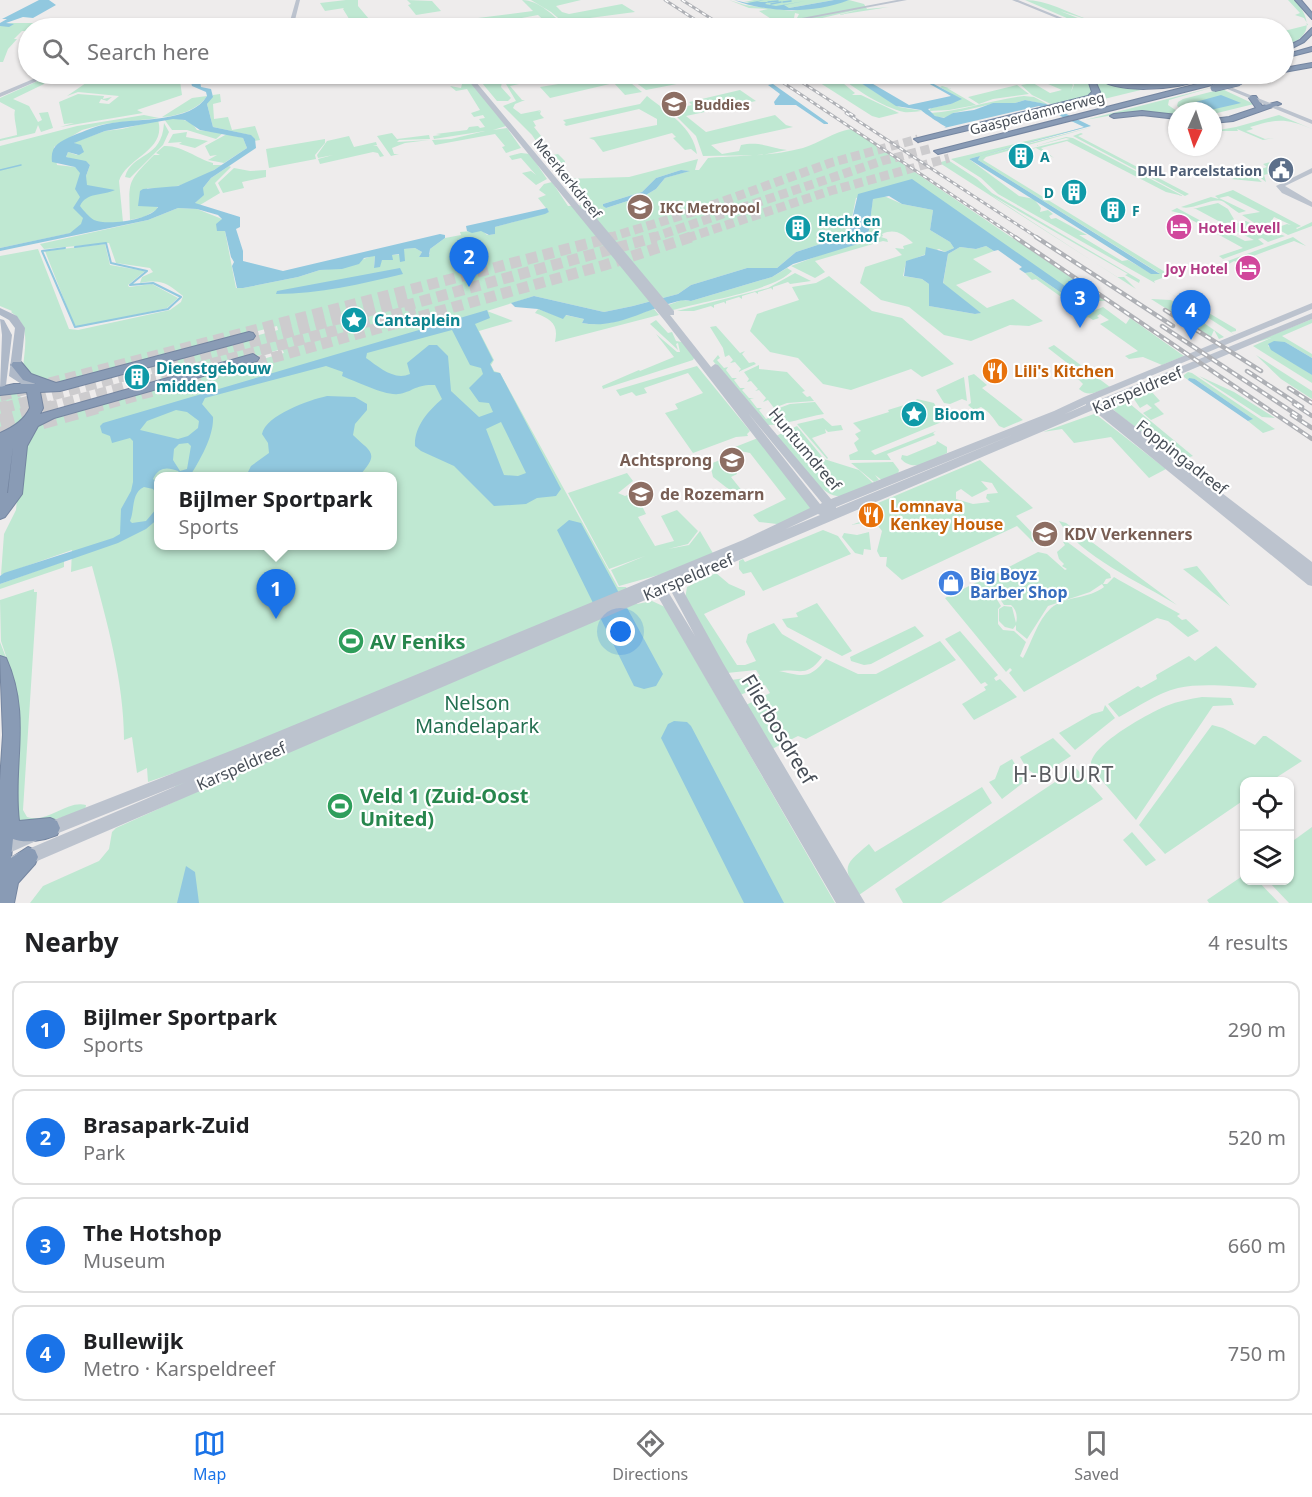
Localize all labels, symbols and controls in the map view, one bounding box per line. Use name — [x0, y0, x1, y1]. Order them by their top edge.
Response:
search box — [18, 18, 1294, 84]
icon: search — [39, 35, 72, 68]
text: Search here — [87, 36, 209, 66]
street label: Gaasperdammerweg — [968, 87, 1106, 139]
school or university icon: Buddies — [659, 89, 689, 119]
place label: Buddies — [694, 95, 750, 114]
north arrow — [1168, 102, 1222, 156]
street label: Meerkerkdreef — [530, 134, 607, 223]
building icon: A — [1006, 141, 1036, 171]
place label: A — [1040, 147, 1050, 166]
public building icon: DHL Parcelstation — [1266, 155, 1296, 185]
place label: DHL Parcelstation — [1137, 161, 1262, 180]
building icon: D — [1059, 177, 1089, 207]
place label: D — [1044, 183, 1054, 202]
school or university icon: IKC Metropool — [625, 192, 655, 222]
building icon: F — [1098, 195, 1128, 225]
place label: IKC Metropool — [660, 198, 760, 217]
place label: F — [1132, 201, 1140, 220]
place label: Hecht en Sterkhof — [818, 211, 881, 246]
hotel icon: Hotel Levell — [1164, 212, 1194, 242]
building icon: Hecht en Sterkhof — [783, 213, 813, 243]
place label: Hotel Levell — [1198, 218, 1280, 237]
pin: 2 — [450, 238, 488, 287]
hotel icon: Joy Hotel — [1233, 253, 1263, 283]
place label: Joy Hotel — [1163, 259, 1228, 278]
pin: 3 — [1060, 278, 1100, 328]
pin: 4 — [1172, 290, 1210, 340]
place icon: Cantaplein — [339, 305, 369, 335]
place label: Cantaplein — [374, 309, 460, 331]
restaurant icon: Lili's Kitchen — [980, 356, 1010, 386]
place label: Dienstgebouw midden — [156, 357, 272, 397]
place label: Lili's Kitchen — [1014, 360, 1114, 382]
street label: Karspeldreef — [1089, 361, 1187, 419]
building icon: Dienstgebouw midden — [122, 362, 152, 392]
place icon: Bioom — [899, 399, 929, 429]
street label: Huntumdreef — [764, 403, 847, 496]
place label: Bioom — [934, 403, 985, 425]
street label: Foppingadreef — [1132, 414, 1233, 501]
school or university icon: Achtsprong — [717, 445, 747, 475]
place label: Achtsprong — [620, 449, 712, 471]
popup — [154, 472, 397, 550]
school or university icon: de Rozemarn — [626, 479, 656, 509]
text: Bijlmer Sportpark — [178, 483, 373, 513]
place label: de Rozemarn — [660, 483, 764, 505]
place label: Lomnava Kenkey House — [890, 495, 1003, 535]
restaurant icon: Lomnava Kenkey House — [856, 500, 886, 530]
text: Sports — [178, 513, 239, 540]
school or university icon: KDV Verkenners — [1030, 519, 1060, 549]
place label: KDV Verkenners — [1064, 523, 1193, 545]
street label: Karspeldreef — [640, 548, 738, 606]
place label: Big Boyz Barber Shop — [970, 563, 1068, 603]
shop icon: Big Boyz Barber Shop — [936, 568, 966, 598]
pin: 1 — [256, 570, 296, 619]
your location — [606, 617, 635, 646]
sports icon: AV Feniks — [336, 626, 366, 656]
place label: AV Feniks — [370, 628, 466, 655]
street label: Flierbosdreef — [736, 669, 823, 790]
park label: Nelson Mandelapark — [415, 689, 539, 739]
street label: Karspeldreef — [193, 736, 291, 796]
district label: H-BUURT — [1013, 760, 1115, 788]
map controls — [1240, 777, 1294, 885]
button: locate — [1240, 777, 1294, 831]
place label: Veld 1 (Zuid-Oost United) — [360, 782, 529, 832]
sports icon: Veld 1 (Zuid-Oost United) — [325, 791, 355, 821]
button: layers — [1240, 831, 1294, 885]
text: Nearby — [24, 924, 119, 960]
text: 4 results — [1208, 929, 1288, 956]
text: Bijlmer Sportpark — [83, 1001, 277, 1031]
text: 1 — [40, 1016, 51, 1043]
text: 290 m — [1228, 1016, 1286, 1043]
text: Sports — [83, 1031, 143, 1058]
text: Brasapark-Zuid — [83, 1109, 250, 1139]
text: 2 — [40, 1124, 51, 1151]
text: 520 m — [1228, 1124, 1286, 1151]
text: Park — [83, 1139, 125, 1166]
text: The Hotshop — [83, 1217, 222, 1247]
text: 3 — [40, 1232, 51, 1259]
text: 660 m — [1228, 1232, 1286, 1259]
text: Museum — [83, 1247, 165, 1274]
text: Bullewijk — [83, 1325, 183, 1355]
text: 4 — [40, 1340, 51, 1367]
text: 750 m — [1228, 1340, 1286, 1367]
text: Metro · Karspeldreef — [83, 1355, 275, 1382]
tab: Map — [193, 1427, 226, 1485]
tab: Directions — [612, 1427, 688, 1485]
tab: Saved — [1074, 1427, 1119, 1485]

